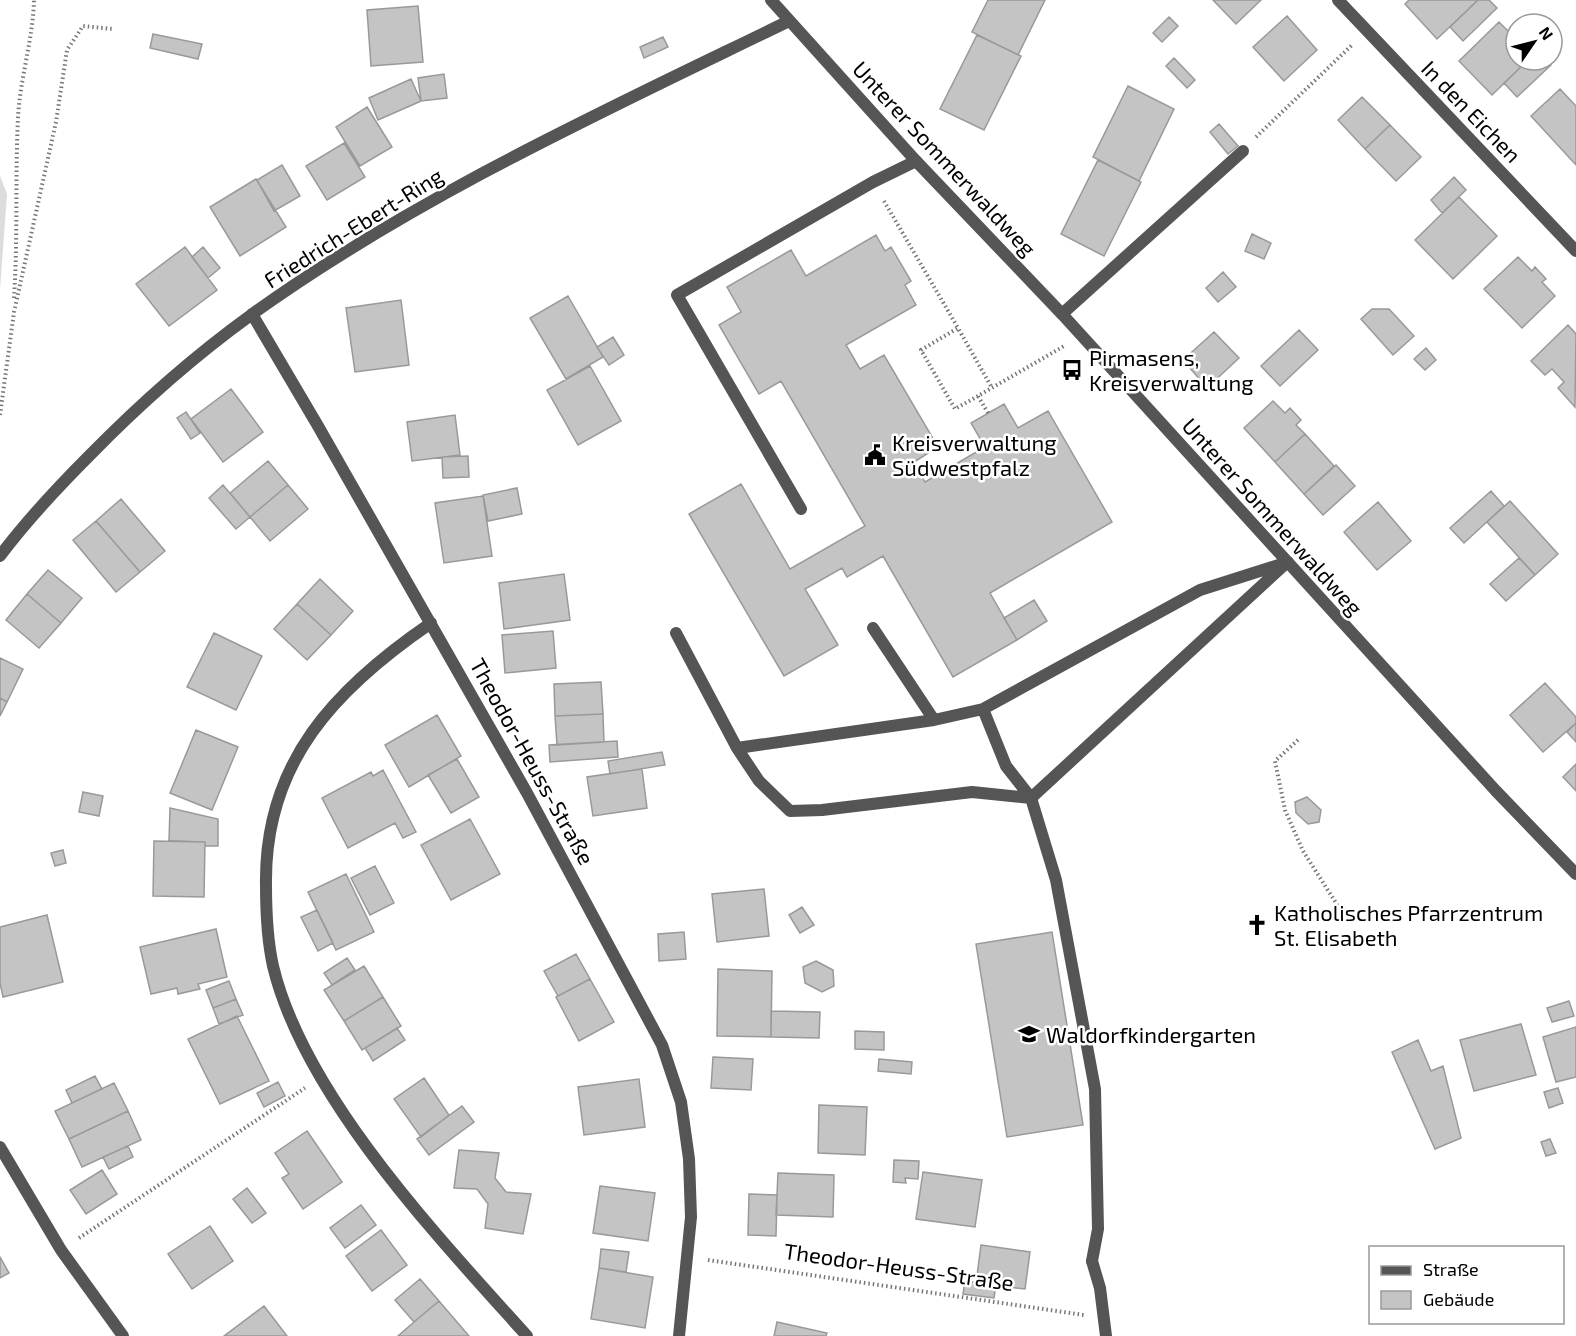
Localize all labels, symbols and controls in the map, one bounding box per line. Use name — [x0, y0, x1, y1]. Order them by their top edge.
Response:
north arrow — [1504, 12, 1564, 72]
text: N — [1536, 23, 1558, 43]
street label: Unterer Sommerwaldweg — [848, 55, 1042, 261]
street label: In den Eichen — [1417, 55, 1527, 167]
street label: Friedrich-Ebert-Ring — [259, 161, 447, 293]
place label: Pirmasens, Kreisverwaltung — [1089, 344, 1254, 395]
bus stop icon: Pirmasens, Kreisverwaltung — [1060, 358, 1084, 382]
street label: Unterer Sommerwaldweg — [1177, 412, 1369, 620]
place label: Kreisverwaltung Südwestpfalz — [892, 429, 1057, 480]
public building icon: Kreisverwaltung Südwestpfalz — [863, 443, 887, 467]
street label: Theodor-Heuss-Straße — [465, 653, 601, 869]
place label: Katholisches Pfarrzentrum St. Elisabeth — [1274, 899, 1543, 950]
church icon: Katholisches Pfarrzentrum St. Elisabeth — [1245, 913, 1269, 937]
place label: Waldorfkindergarten — [1046, 1021, 1256, 1047]
school or university icon: Waldorfkindergarten — [1017, 1022, 1041, 1046]
street label: Theodor-Heuss-Straße — [782, 1237, 1016, 1295]
legend — [1369, 1246, 1564, 1324]
text: Straße — [1423, 1258, 1479, 1280]
text: Gebäude — [1423, 1288, 1494, 1310]

